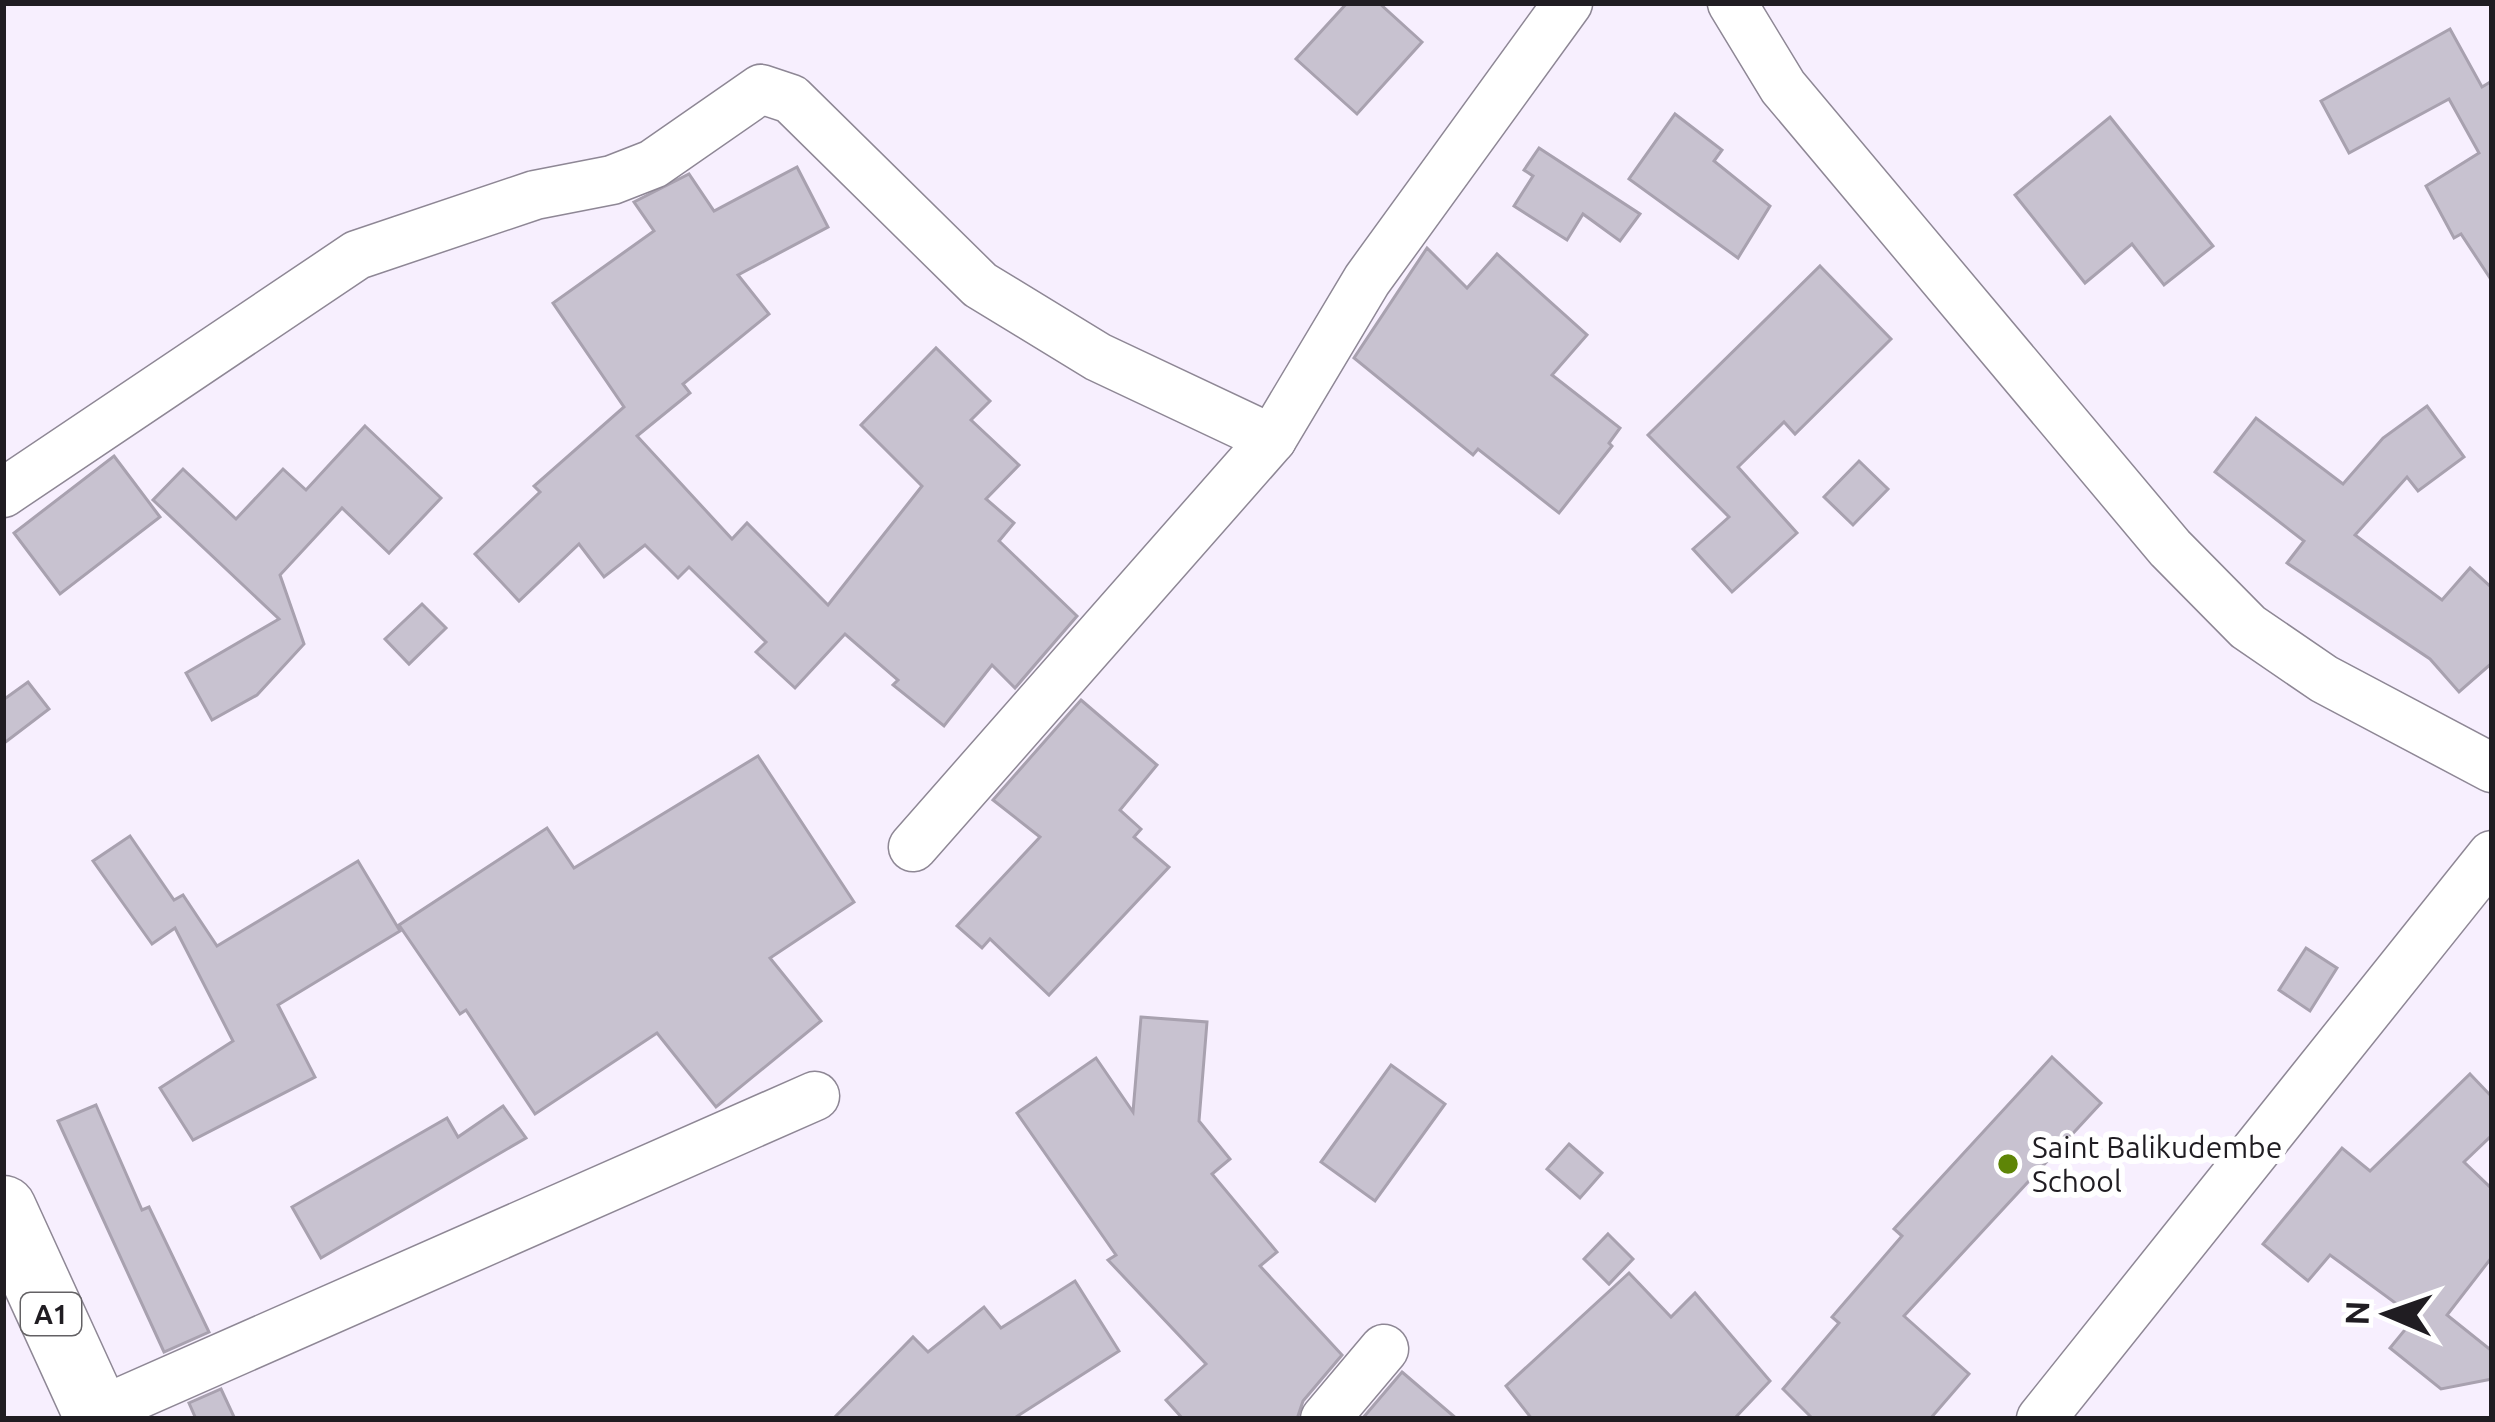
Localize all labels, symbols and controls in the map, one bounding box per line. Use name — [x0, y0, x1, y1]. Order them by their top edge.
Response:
place label: Saint Balikudembe School — [2032, 1130, 2282, 1198]
marker: Saint Balikudembe School — [1995, 1151, 2021, 1177]
north arrow — [2327, 1254, 2447, 1374]
road number: A1 — [21, 1293, 81, 1335]
text: N — [2338, 1300, 2375, 1326]

